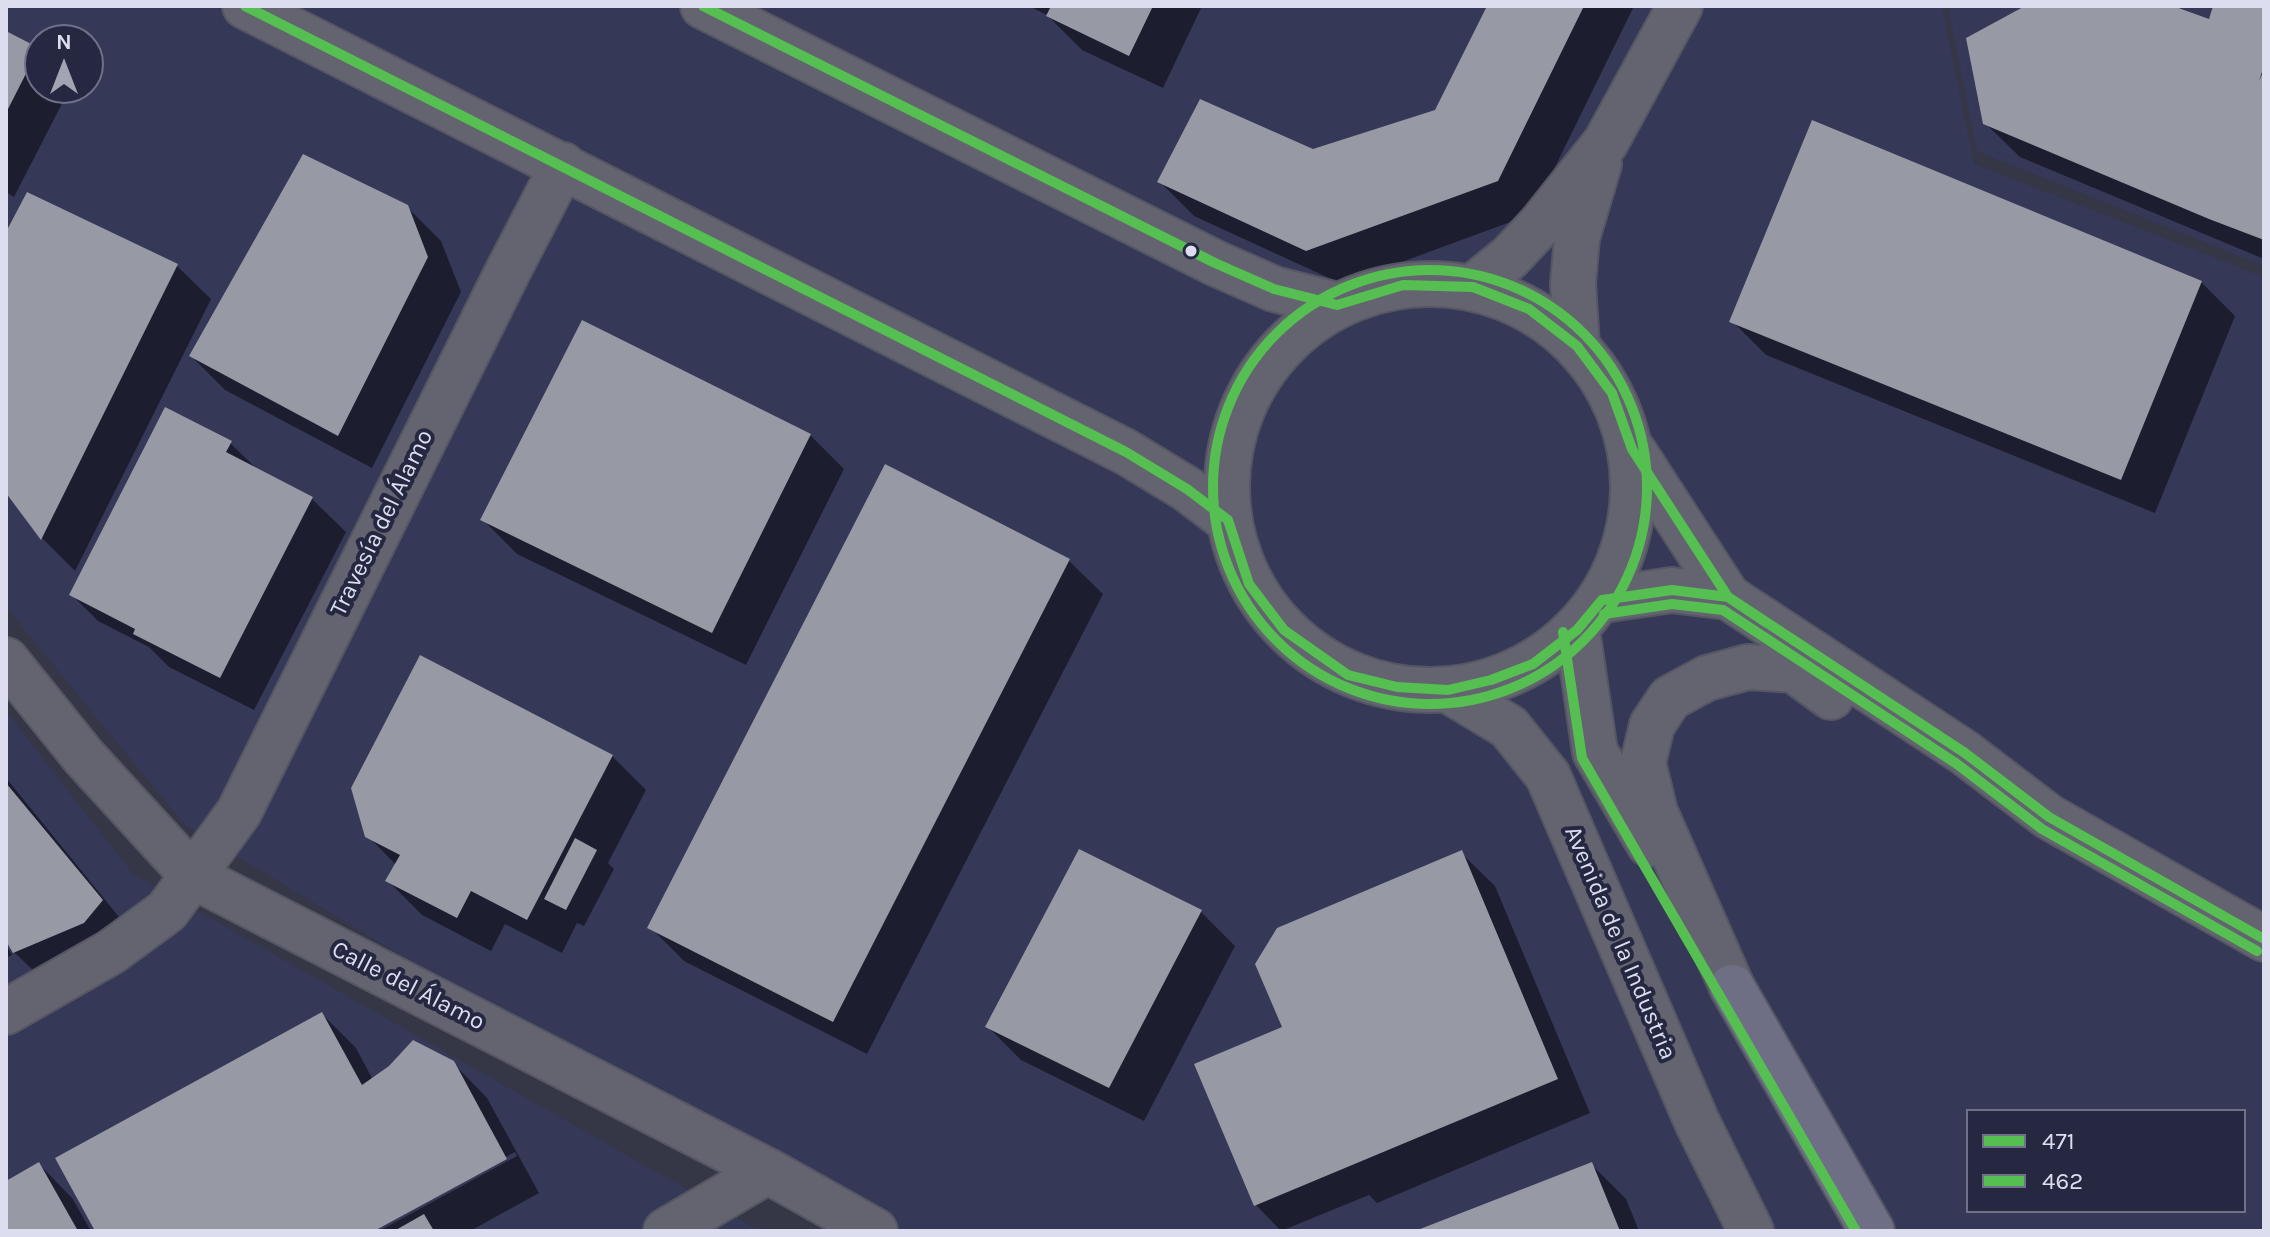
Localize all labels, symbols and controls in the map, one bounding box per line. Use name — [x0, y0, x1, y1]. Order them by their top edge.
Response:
north arrow — [24, 24, 104, 104]
text: N — [56, 29, 72, 55]
unlabelled marker — [1183, 243, 1199, 259]
street label: Travesía del Álamo — [324, 425, 440, 621]
street label: Avenida de la Industria — [1558, 822, 1682, 1064]
street label: Calle del Álamo — [327, 935, 489, 1037]
legend — [1966, 1109, 2246, 1213]
text: 471 — [2042, 1127, 2075, 1155]
text: 462 — [2042, 1167, 2083, 1195]

